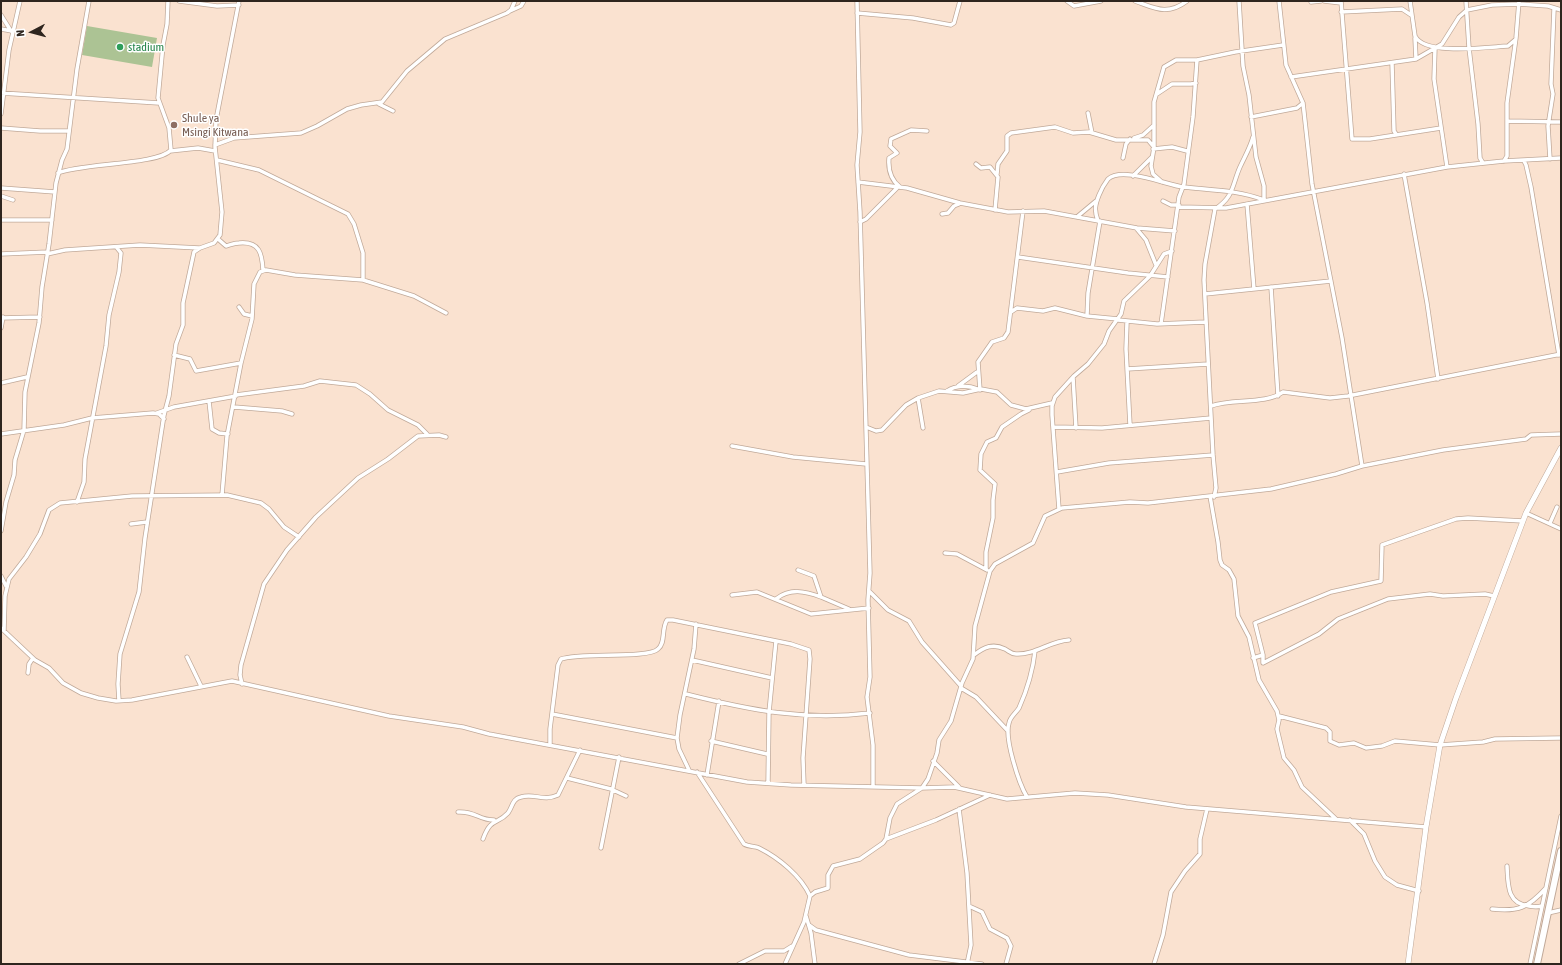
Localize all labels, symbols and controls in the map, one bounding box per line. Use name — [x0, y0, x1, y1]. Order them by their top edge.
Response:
north arrow — [12, 12, 52, 52]
text: N — [14, 29, 26, 37]
place label: stadium — [128, 40, 164, 54]
marker: stadium — [115, 42, 125, 52]
place label: Shule ya Msingi Kitwana — [182, 111, 249, 139]
marker: Shule ya Msingi Kitwana — [169, 120, 179, 130]

